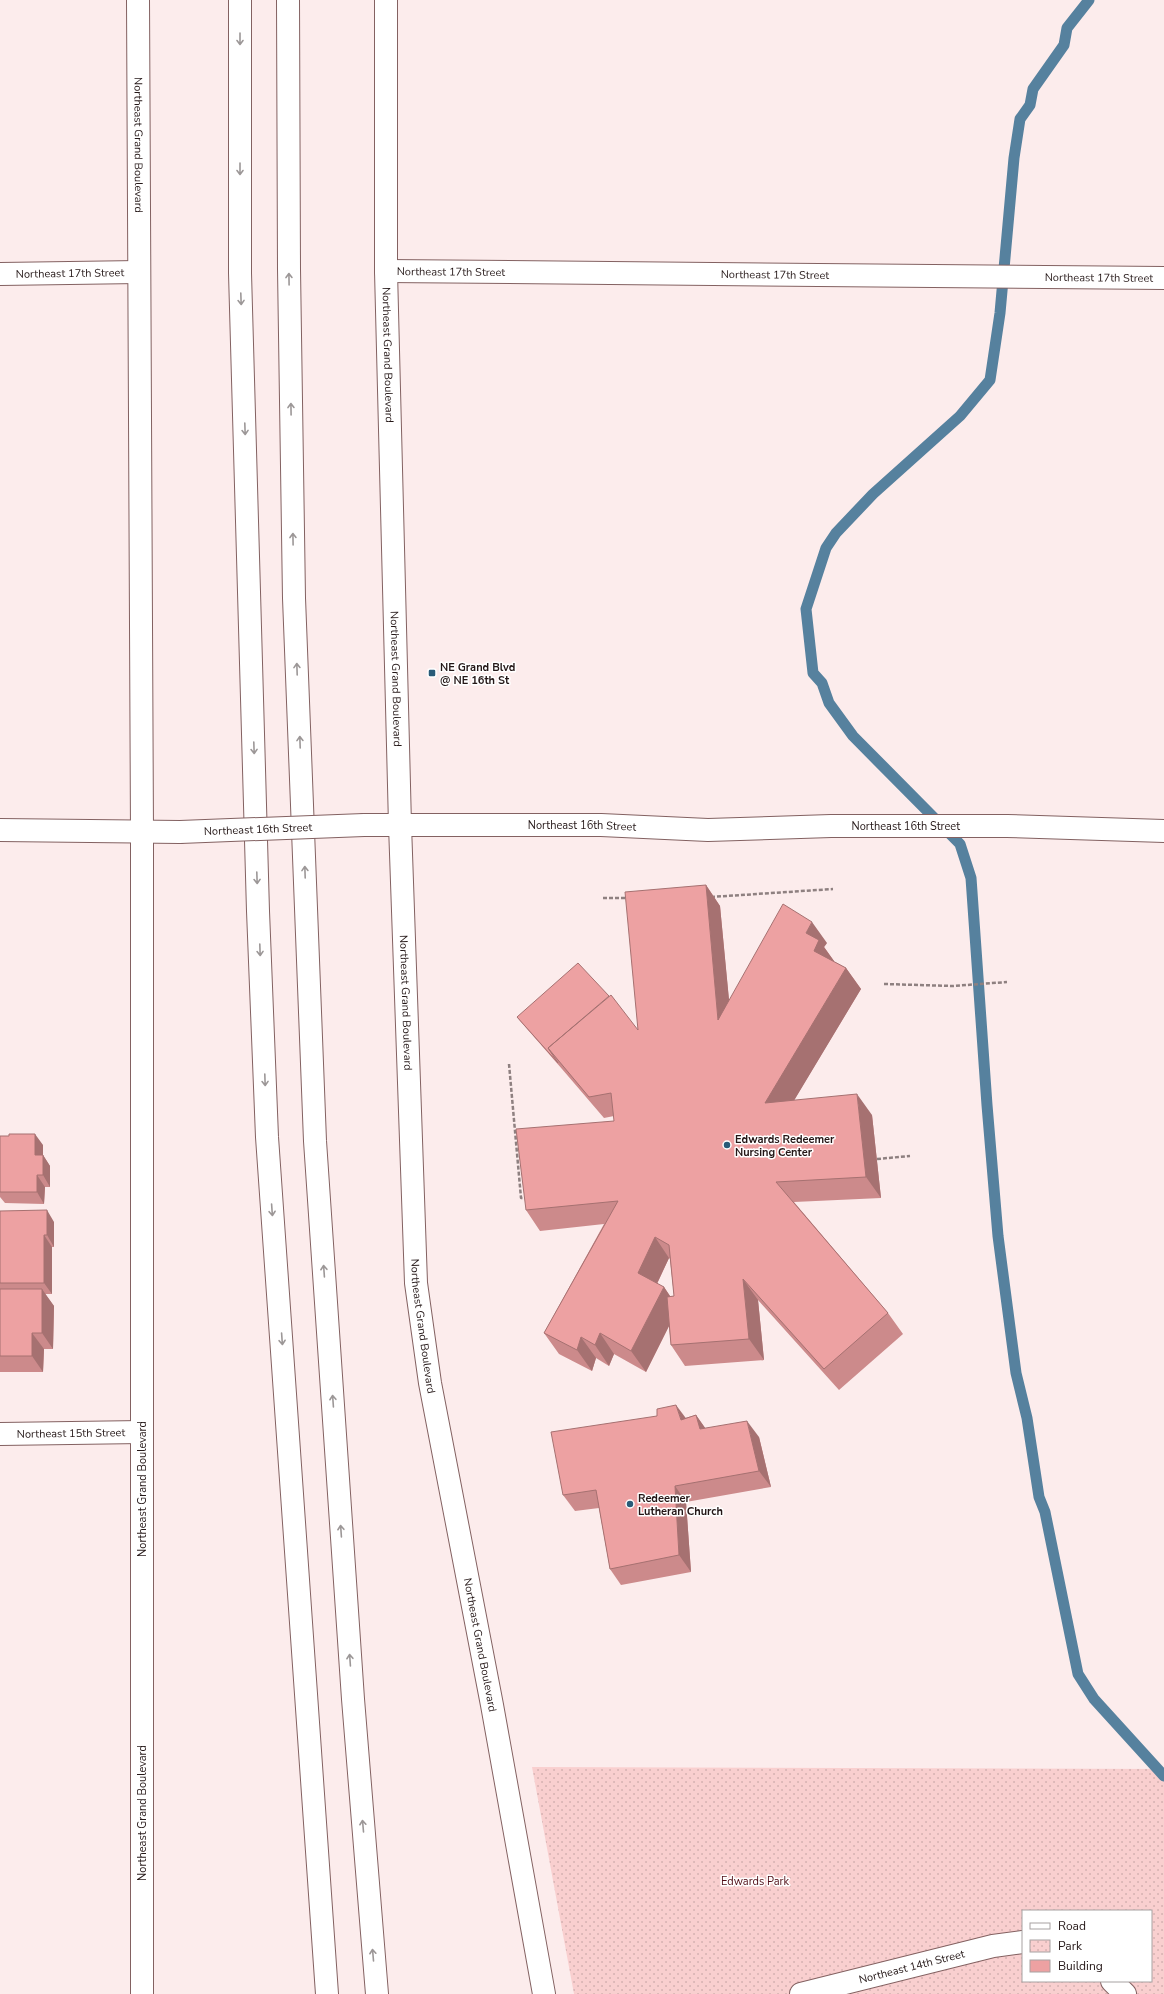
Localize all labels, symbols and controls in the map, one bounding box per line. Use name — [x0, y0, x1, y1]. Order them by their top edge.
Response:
one-way arrow — [236, 32, 244, 45]
street label: Northeast Grand Boulevard — [131, 77, 147, 213]
one-way arrow — [236, 162, 244, 175]
street label: Northeast 17th Street — [397, 264, 505, 280]
street label: Northeast 17th Street — [16, 265, 124, 281]
street label: Northeast 17th Street — [721, 267, 829, 282]
street label: Northeast 17th Street — [1045, 269, 1153, 285]
one-way arrow — [285, 273, 293, 286]
street label: Northeast Grand Boulevard — [379, 287, 397, 423]
one-way arrow — [237, 292, 245, 305]
one-way arrow — [287, 403, 295, 416]
one-way arrow — [241, 422, 249, 435]
one-way arrow — [289, 533, 297, 546]
street label: Northeast Grand Boulevard — [387, 611, 406, 747]
place label: NE Grand Blvd @ NE 16th St — [440, 660, 515, 688]
one-way arrow — [293, 663, 301, 676]
marker: NE Grand Blvd @ NE 16th St — [427, 668, 437, 678]
one-way arrow — [296, 736, 303, 749]
one-way arrow — [250, 741, 258, 754]
street label: Northeast 16th Street — [528, 818, 637, 834]
street label: Northeast 16th Street — [203, 819, 313, 839]
street label: Northeast 16th Street — [852, 819, 960, 834]
one-way arrow — [301, 866, 309, 879]
one-way arrow — [254, 871, 261, 884]
street label: Northeast Grand Boulevard — [396, 935, 416, 1071]
one-way arrow — [256, 943, 264, 956]
one-way arrow — [261, 1073, 269, 1086]
place label: Edwards Redeemer Nursing Center — [735, 1132, 835, 1160]
marker: Edwards Redeemer Nursing Center — [722, 1140, 732, 1150]
one-way arrow — [269, 1203, 276, 1216]
street label: Northeast Grand Boulevard — [408, 1258, 439, 1395]
one-way arrow — [321, 1265, 328, 1278]
one-way arrow — [278, 1332, 285, 1345]
one-way arrow — [329, 1395, 336, 1408]
street label: Northeast Grand Boulevard — [135, 1421, 150, 1557]
street label: Northeast 15th Street — [17, 1425, 125, 1441]
place label: Redeemer Lutheran Church — [638, 1491, 723, 1519]
marker: Redeemer Lutheran Church — [625, 1499, 635, 1509]
one-way arrow — [338, 1525, 345, 1538]
street label: Northeast Grand Boulevard — [460, 1577, 501, 1713]
one-way arrow — [347, 1654, 354, 1667]
street label: Northeast Grand Boulevard — [135, 1745, 150, 1881]
one-way arrow — [359, 1820, 367, 1833]
park label: Edwards Park — [721, 1874, 790, 1889]
legend — [1022, 1910, 1152, 1982]
text: Road — [1058, 1918, 1086, 1934]
text: Park — [1058, 1938, 1083, 1954]
street label: Northeast 14th Street — [857, 1946, 966, 1987]
one-way arrow — [370, 1949, 377, 1962]
text: Building — [1058, 1958, 1103, 1974]

